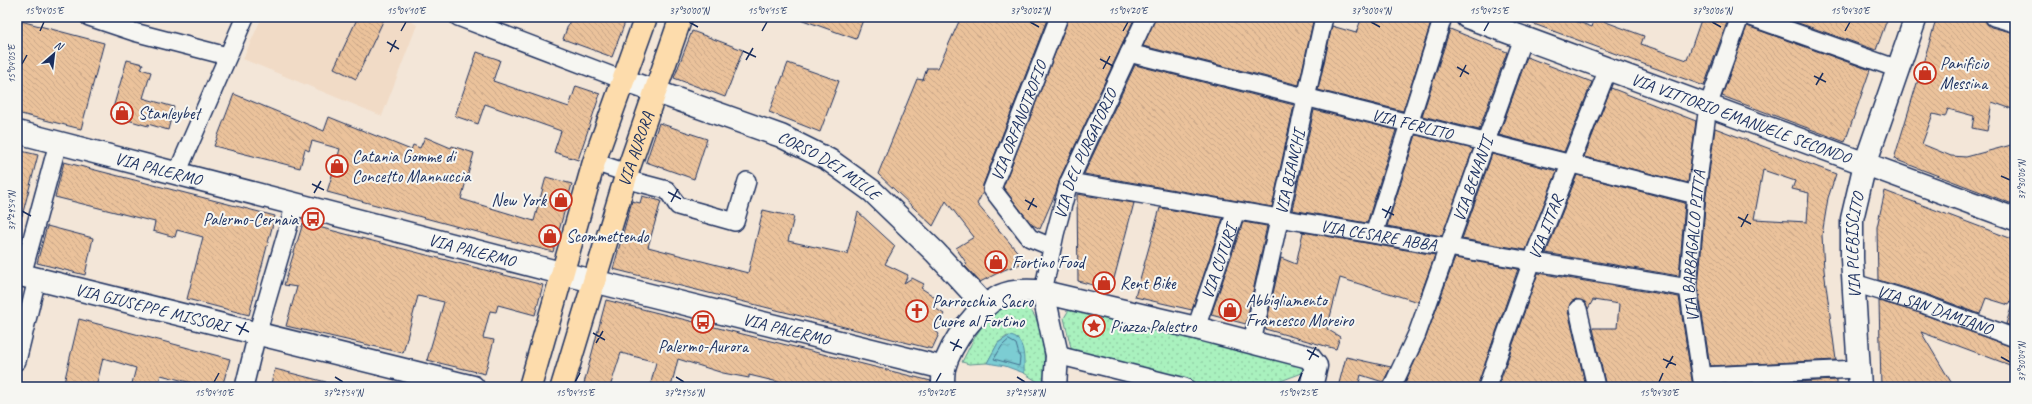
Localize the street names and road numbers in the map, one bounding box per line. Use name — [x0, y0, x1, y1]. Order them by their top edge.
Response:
street label: VIA ORFANOTROFIO — [986, 57, 1052, 184]
street label: VIA VITTORIO EMANUELE SECONDO — [1628, 68, 1855, 169]
street label: VIA DEL PURGATORIO — [1050, 85, 1122, 221]
street label: VIA FERLITO — [1370, 104, 1456, 145]
street label: VIA AURORA — [614, 109, 659, 189]
street label: VIA BIANCHI — [1271, 124, 1311, 216]
street label: CORSO DEI MILLE — [774, 126, 887, 206]
street label: VIA BENANTI — [1448, 131, 1499, 224]
street label: VIA PALERMO — [113, 148, 205, 191]
street label: VIA BARBAGALLO PITTÀ — [1678, 168, 1710, 323]
street label: VIA PLEBISCITO — [1842, 189, 1869, 299]
street label: VIA ITTAR — [1524, 191, 1568, 262]
street label: VIA CESARE ABBA — [1319, 215, 1439, 256]
street label: VIA CUTURI — [1197, 218, 1243, 302]
street label: VIA PALERMO — [426, 229, 519, 272]
street label: VIA GIUSEPPE MISSORI — [73, 279, 234, 338]
street label: VIA SAN DAMIANO — [1874, 281, 1998, 341]
street label: VIA PALERMO — [740, 308, 833, 351]

